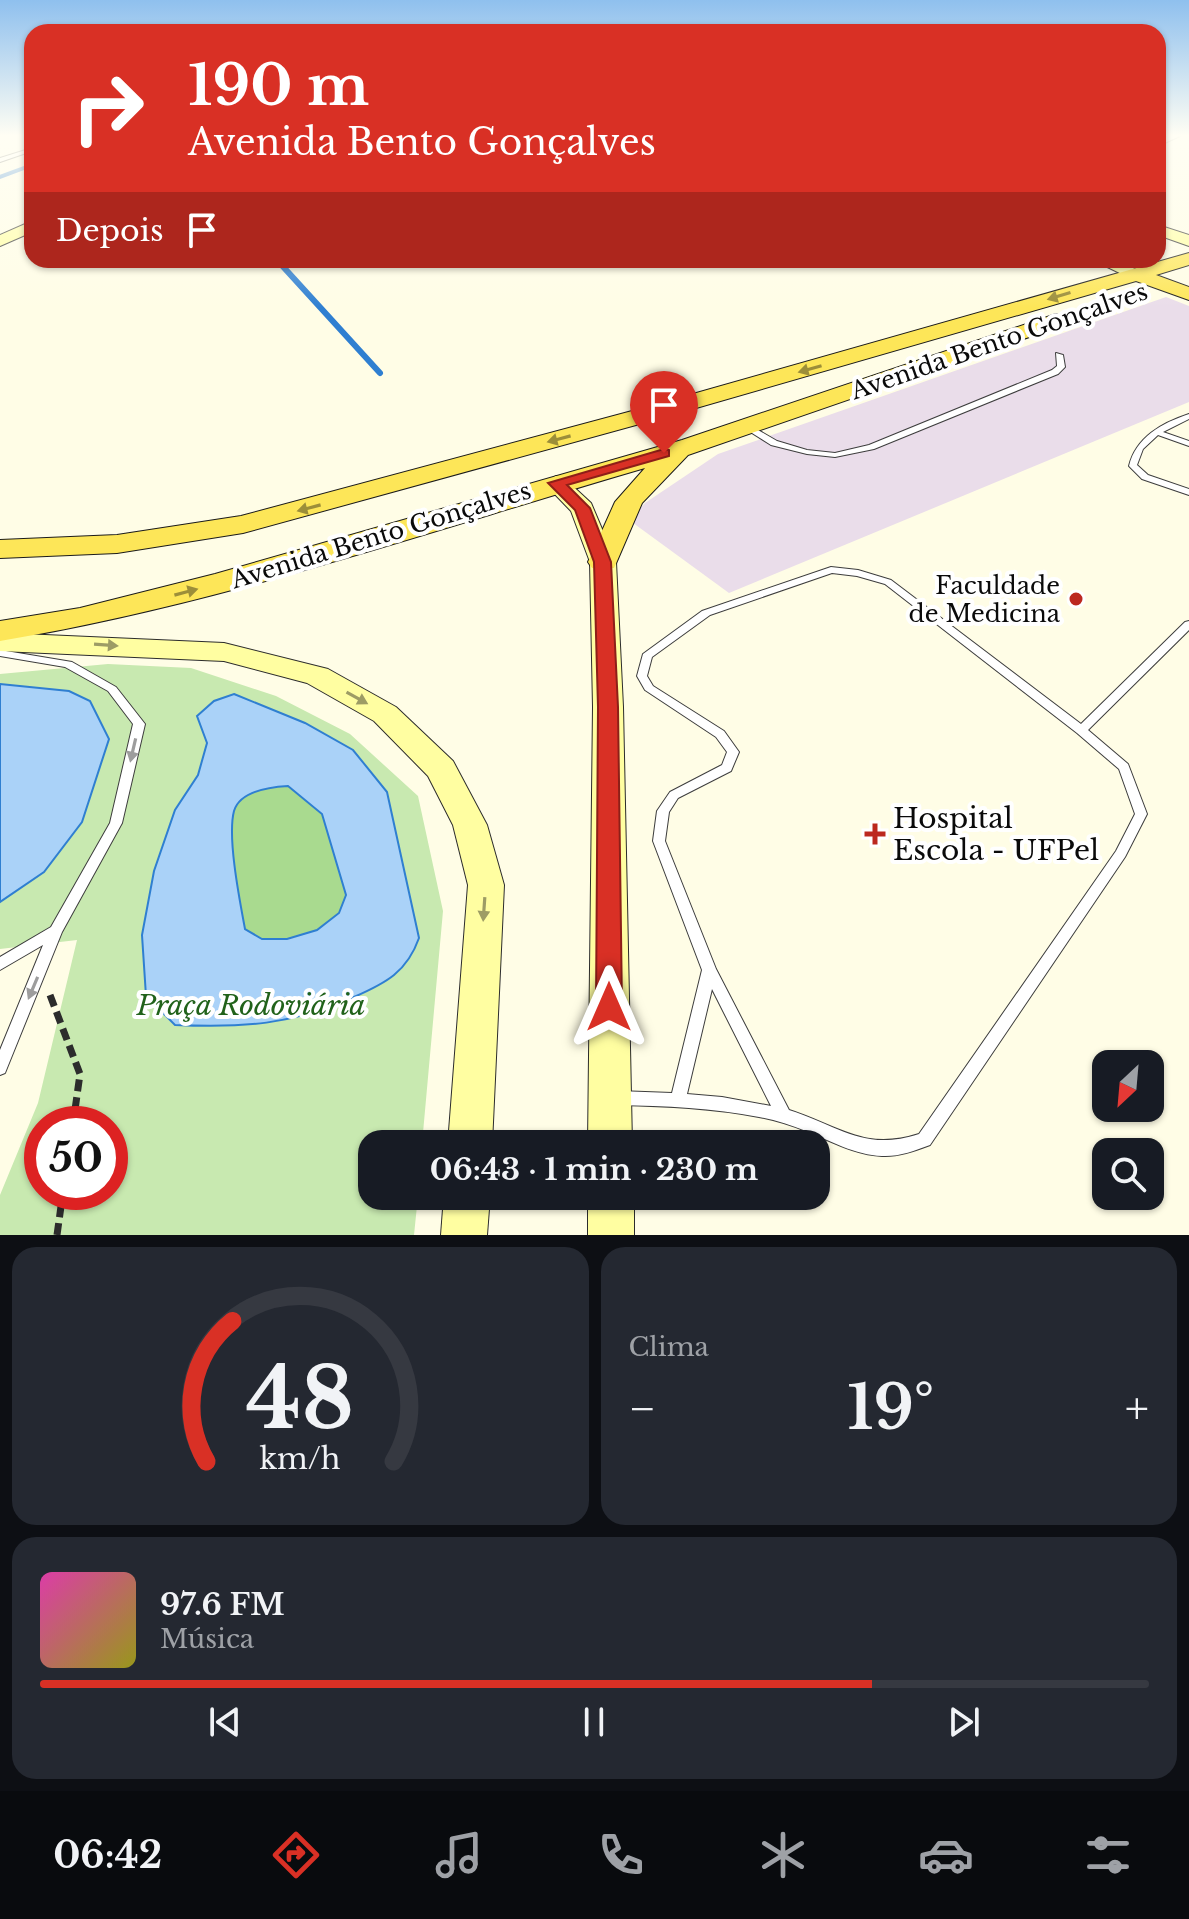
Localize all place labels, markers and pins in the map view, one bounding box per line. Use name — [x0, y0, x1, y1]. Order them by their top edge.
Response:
pin — [630, 371, 698, 453]
place label: Faculdade de Medicina — [909, 571, 1061, 628]
marker: Faculdade de Medicina — [1067, 590, 1085, 608]
place label: Hospital Escola - UFPel — [893, 801, 1099, 868]
marker: Hospital Escola - UFPel — [864, 823, 886, 845]

